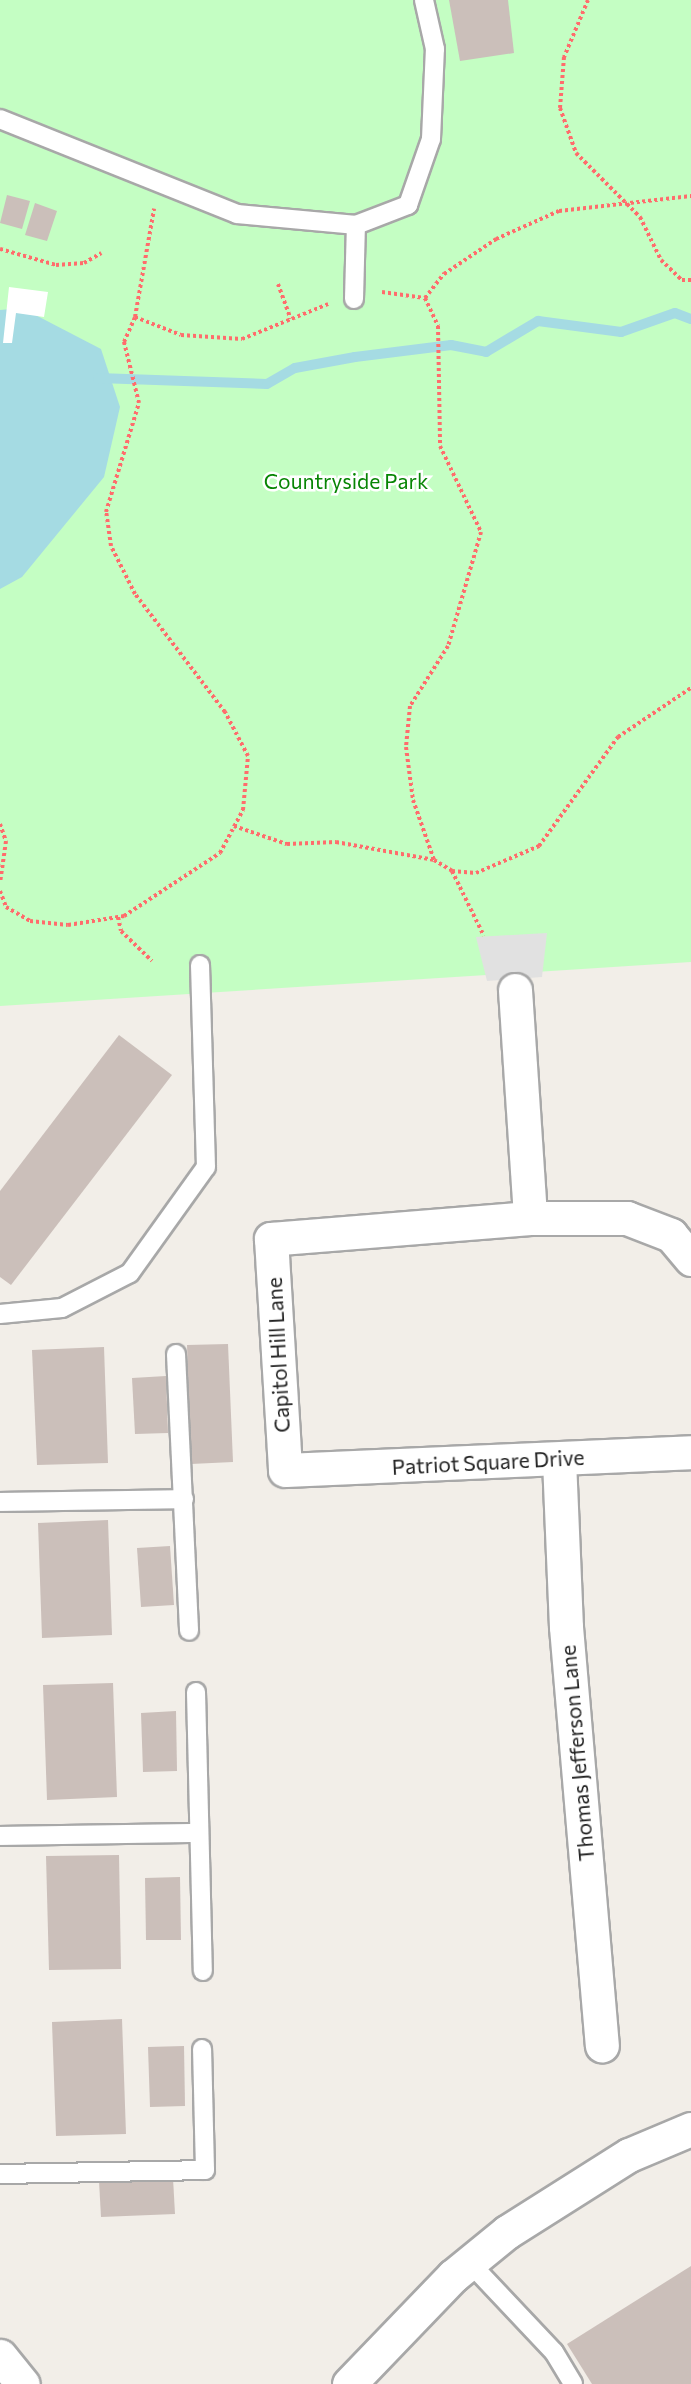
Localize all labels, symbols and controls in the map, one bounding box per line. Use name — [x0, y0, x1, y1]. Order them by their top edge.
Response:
park label: Countryside Park — [264, 468, 428, 494]
street label: Capitol Hill Lane — [261, 1277, 295, 1433]
street label: Patriot Square Drive — [391, 1444, 585, 1480]
street label: Thomas Jefferson Lane — [555, 1644, 599, 1862]

